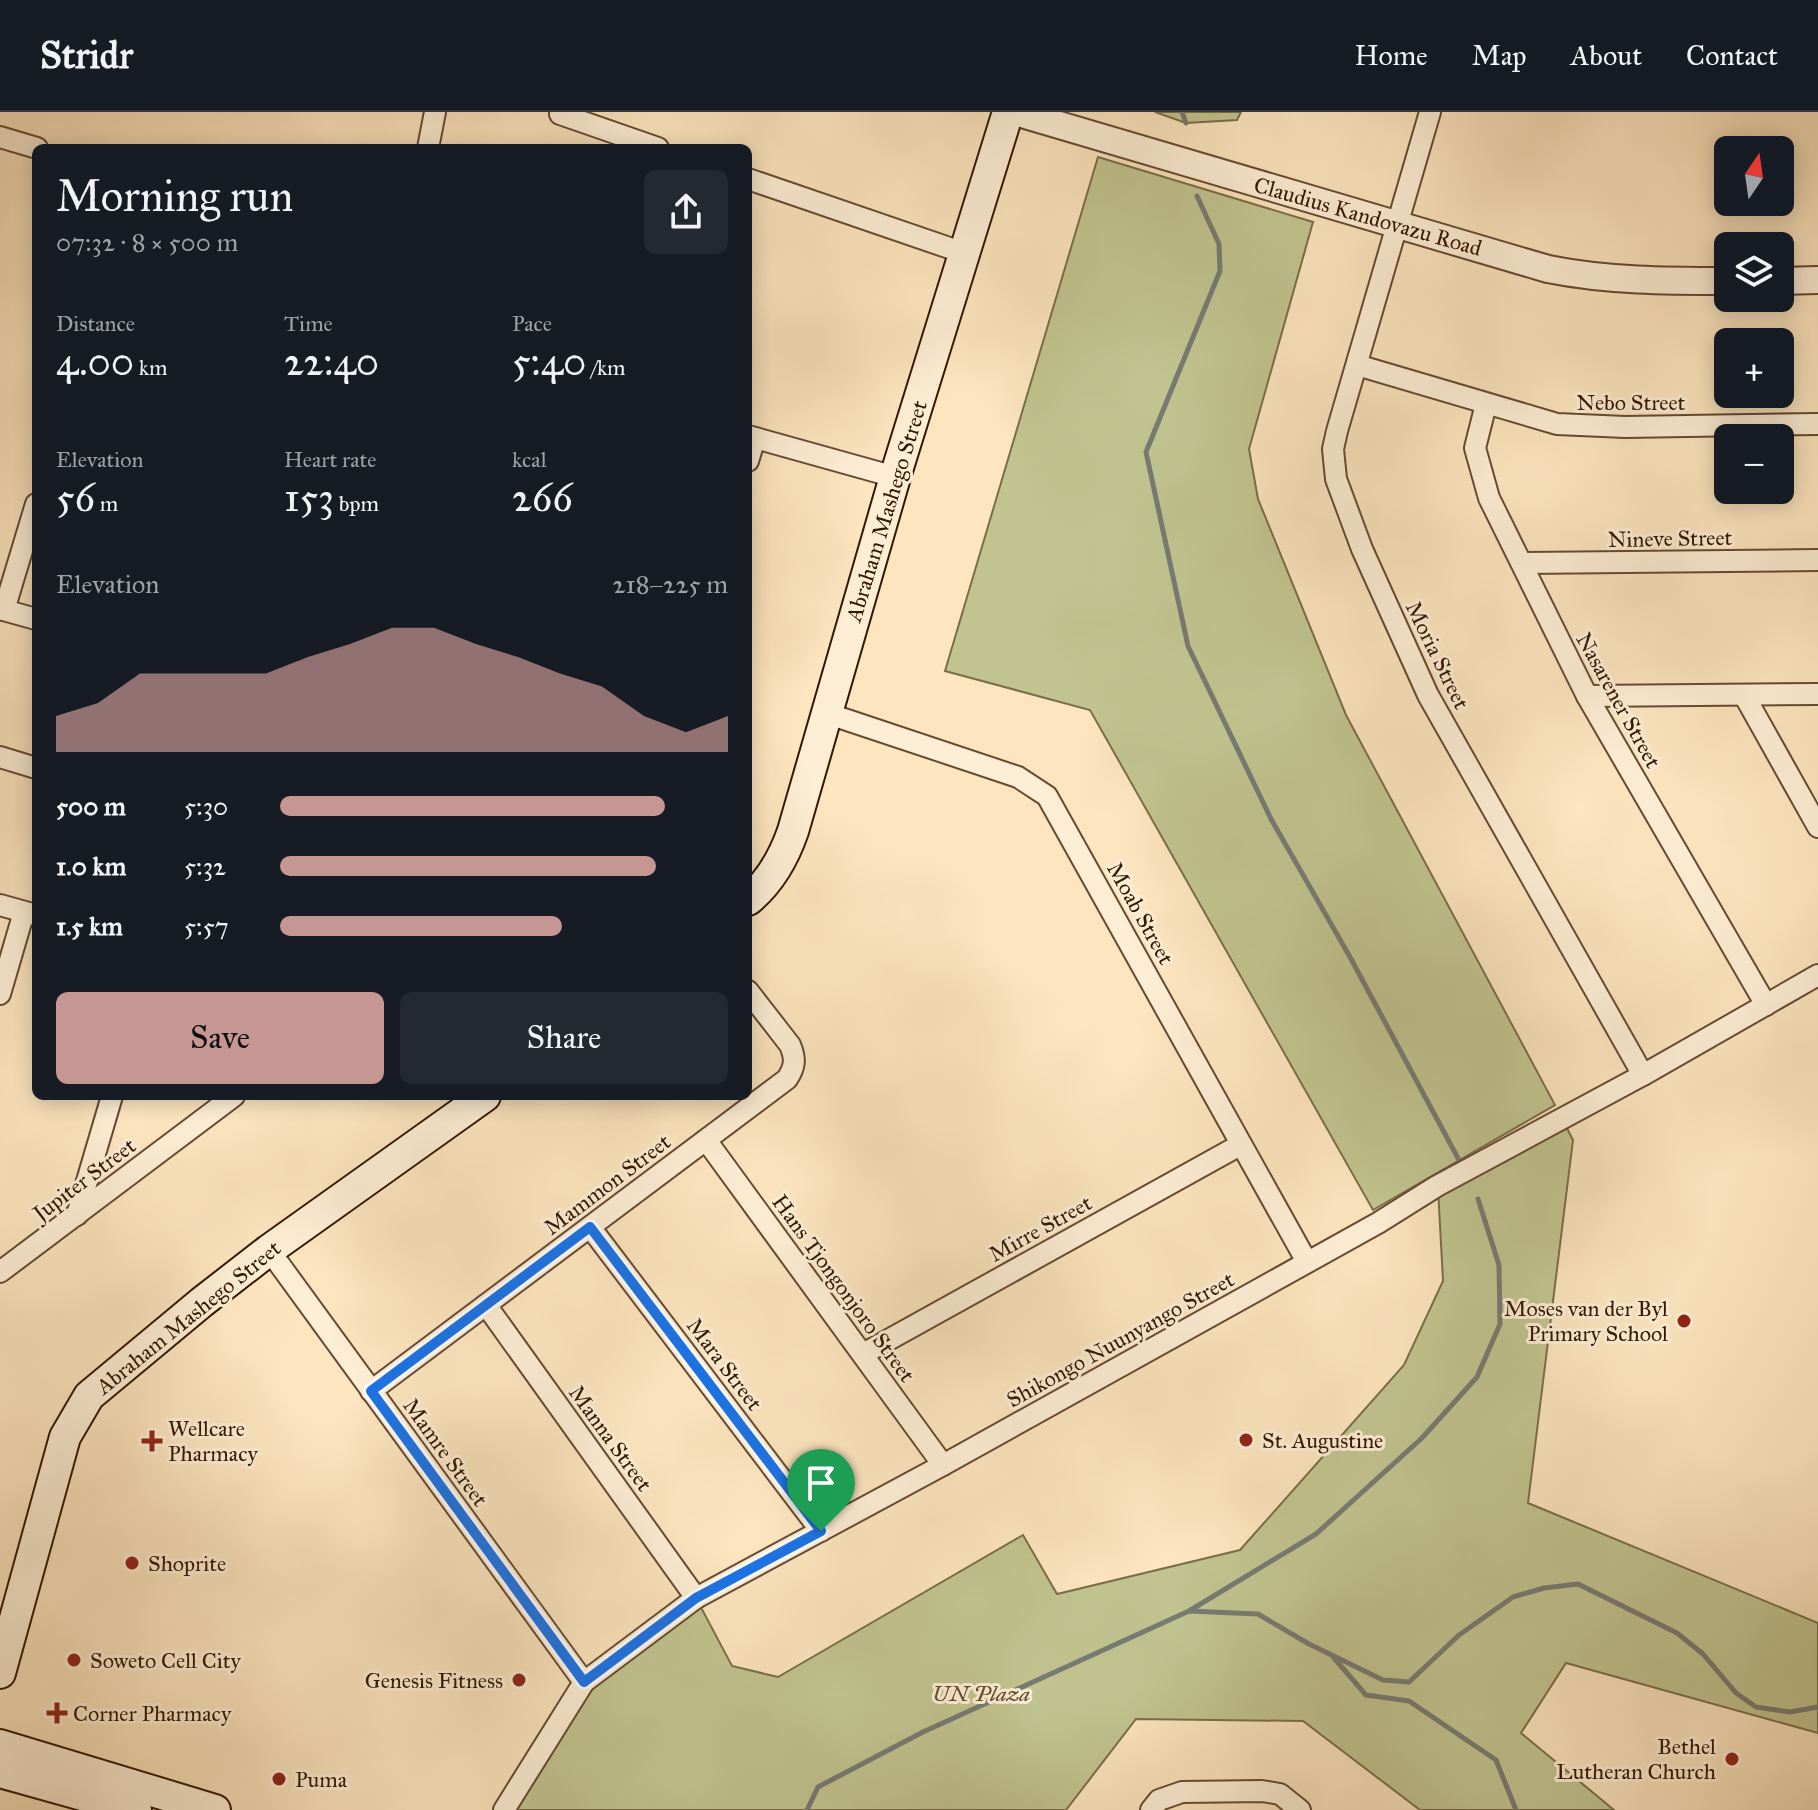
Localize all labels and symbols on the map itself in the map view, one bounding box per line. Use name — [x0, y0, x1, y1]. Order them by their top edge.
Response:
north arrow — [1714, 136, 1794, 216]
street label: Claudius Kandovazu Road — [1251, 171, 1485, 262]
street label: Nebo Street — [1577, 389, 1686, 416]
street label: Abraham Mashego Street — [840, 397, 933, 626]
street label: Nineve Street — [1608, 524, 1733, 553]
street label: Moria Street — [1400, 597, 1475, 714]
street label: Nasarener Street — [1570, 628, 1667, 773]
street label: Moab Street — [1101, 857, 1180, 969]
street label: Mammon Street — [539, 1128, 676, 1241]
street label: Jupiter Street — [26, 1132, 141, 1228]
street label: Hans Tjongonjoro Street — [766, 1189, 921, 1388]
street label: Mirre Street — [984, 1189, 1097, 1268]
street label: Abraham Mashego Street — [90, 1234, 286, 1401]
street label: Shikongo Nuunyango Street — [1002, 1265, 1239, 1413]
place label: Moses van der Byl Primary School — [1504, 1295, 1668, 1347]
marker: Moses van der Byl Primary School — [1675, 1312, 1693, 1330]
street label: Mara Street — [681, 1313, 768, 1416]
street label: Manna Street — [563, 1380, 658, 1497]
street label: Mamre Street — [397, 1393, 494, 1512]
place label: Wellcare Pharmacy — [168, 1415, 258, 1467]
place label: St. Augustine — [1262, 1427, 1383, 1454]
marker: St. Augustine — [1237, 1431, 1255, 1449]
marker: Wellcare Pharmacy — [143, 1432, 161, 1450]
pin — [787, 1449, 855, 1531]
place label: Shoprite — [148, 1550, 226, 1577]
marker: Shoprite — [123, 1554, 141, 1572]
place label: Soweto Cell City — [90, 1647, 242, 1674]
marker: Soweto Cell City — [65, 1651, 83, 1669]
place label: Genesis Fitness — [365, 1667, 503, 1694]
marker: Genesis Fitness — [510, 1671, 528, 1689]
park label: UN Plaza — [932, 1680, 1030, 1707]
place label: Corner Pharmacy — [73, 1700, 232, 1727]
marker: Corner Pharmacy — [48, 1704, 66, 1722]
place label: Bethel Lutheran Church — [1556, 1733, 1716, 1785]
marker: Bethel Lutheran Church — [1723, 1750, 1741, 1768]
place label: Puma — [295, 1766, 348, 1793]
marker: Puma — [270, 1770, 288, 1788]

